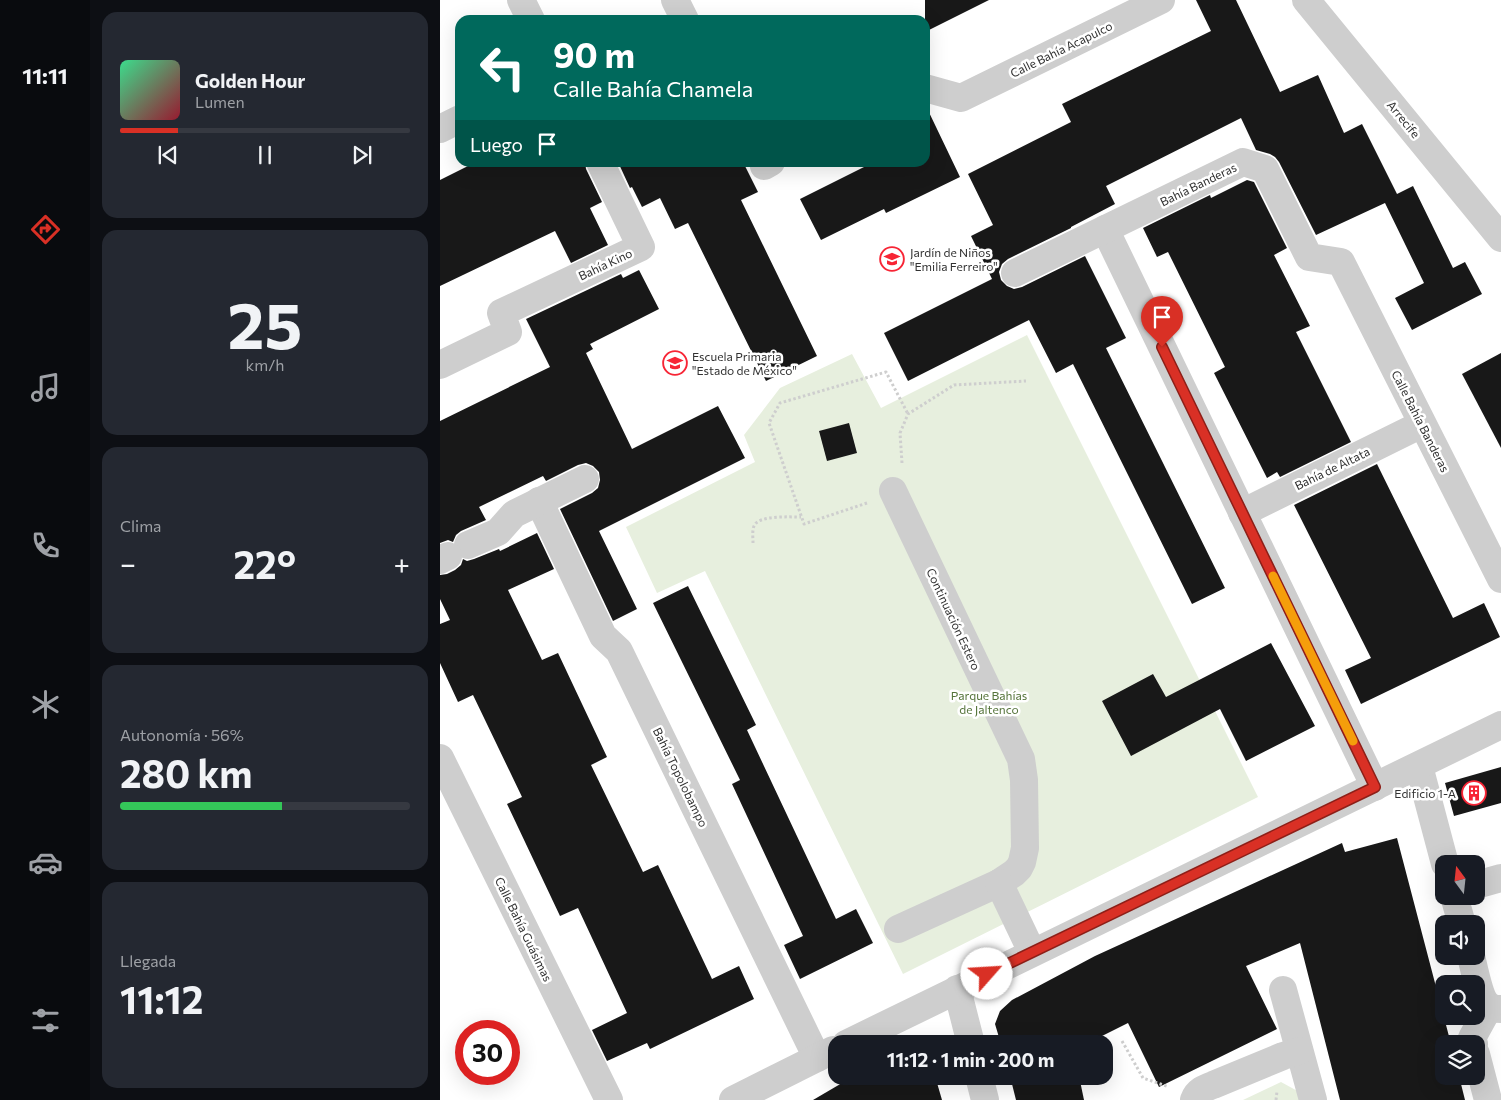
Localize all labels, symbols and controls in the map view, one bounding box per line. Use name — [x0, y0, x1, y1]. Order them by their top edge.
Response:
street label: Calle Bahía Acapulco — [1008, 18, 1114, 80]
text: 90 m — [553, 32, 635, 75]
icon: left — [470, 35, 535, 100]
text: 11:11 — [22, 62, 68, 89]
text: Golden Hour — [195, 69, 305, 92]
text: Calle Bahía Chamela — [553, 75, 753, 102]
text: Lumen — [195, 92, 245, 111]
street label: Arrecife — [1385, 98, 1423, 140]
icon: arrive — [533, 130, 561, 158]
text: Luego — [470, 133, 523, 156]
icon: previous — [154, 141, 182, 169]
icon: pause — [251, 141, 279, 169]
icon: next — [348, 141, 376, 169]
street label: Bahía Banderas — [1158, 159, 1238, 209]
icon: directions — [28, 212, 63, 247]
street label: Bahía Kino — [576, 245, 634, 283]
place label: Jardín de Niños "Emilia Ferreiro" — [910, 245, 998, 273]
school or university icon: Jardín de Niños "Emilia Ferreiro" — [879, 246, 905, 272]
text: 25 — [228, 283, 302, 362]
pin — [1141, 296, 1183, 347]
icon: arrive — [1148, 303, 1176, 331]
place label: Escuela Primaria "Estado de México" — [692, 349, 797, 377]
school or university icon: Escuela Primaria "Estado de México" — [662, 350, 688, 376]
text: km/h — [246, 355, 284, 374]
street label: Calle Bahía Banderas — [1389, 368, 1453, 474]
icon: music — [28, 370, 63, 405]
street label: Bahía de Altata — [1292, 444, 1372, 492]
text: Clima — [120, 516, 161, 535]
icon: phone — [28, 528, 63, 563]
text: 22° — [233, 540, 296, 587]
text: − — [120, 546, 136, 580]
text: + — [394, 546, 410, 580]
street label: Continuación Estero — [924, 566, 984, 672]
icon: climate — [28, 687, 63, 722]
park label: Parque Bahías de Jaltenco — [951, 688, 1027, 717]
text: Autonomía · 56% — [120, 725, 244, 744]
street label: Bahía Topolobampo — [651, 725, 711, 829]
text: 280 km — [120, 749, 252, 796]
building icon: Edificio 1-A — [1461, 780, 1487, 806]
place label: Edificio 1-A — [1394, 786, 1456, 800]
icon: car — [28, 845, 63, 880]
north arrow — [1435, 855, 1485, 905]
map controls — [1435, 855, 1485, 1085]
street label: Calle Bahía Guásimas — [493, 875, 555, 983]
button: sound — [1435, 915, 1485, 965]
position arrow — [960, 947, 1012, 999]
text: Llegada — [120, 951, 176, 970]
text: 11:12 — [120, 975, 203, 1022]
button: search — [1435, 975, 1485, 1025]
icon: filters — [28, 1003, 63, 1038]
speed limit sign: 30 — [455, 1020, 520, 1085]
button: layers — [1435, 1035, 1485, 1085]
text: 11:12 · 1 min · 200 m — [887, 1048, 1054, 1071]

